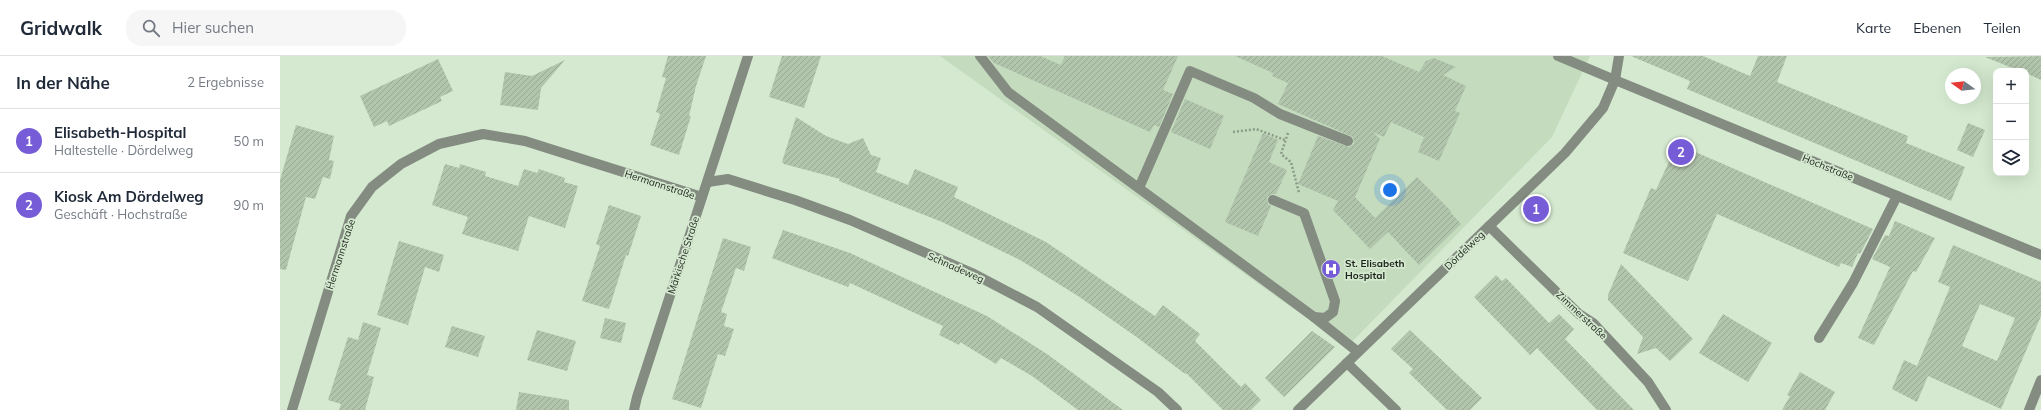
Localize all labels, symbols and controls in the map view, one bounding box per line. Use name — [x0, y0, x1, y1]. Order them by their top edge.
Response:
search box — [126, 10, 406, 46]
text: Gridwalk — [20, 16, 102, 40]
icon: search — [140, 17, 162, 39]
text: Hier suchen — [172, 18, 254, 37]
text: Karte — [1856, 19, 1891, 37]
text: Ebenen — [1913, 19, 1962, 37]
text: Teilen — [1984, 19, 2021, 37]
north arrow — [1945, 68, 1981, 104]
map controls — [1993, 68, 2029, 176]
button: + — [1993, 68, 2029, 104]
text: In der Nähe — [16, 72, 110, 93]
text: 2 Ergebnisse — [187, 74, 264, 90]
button: − — [1993, 104, 2029, 140]
text: Elisabeth-Hospital — [54, 123, 186, 142]
text: 1 — [25, 133, 33, 149]
text: 50 m — [234, 133, 264, 149]
pin: 2 — [1668, 137, 1694, 167]
button: layers — [1993, 140, 2029, 176]
text: Haltestelle · Dördelweg — [54, 142, 193, 158]
street label: Hochstraße — [1800, 151, 1855, 184]
street label: Hermannstraße — [623, 167, 697, 202]
your location — [1380, 180, 1400, 200]
text: Kiosk Am Dördelweg — [54, 187, 204, 206]
pin: 1 — [1523, 194, 1549, 224]
text: 2 — [25, 197, 33, 213]
text: 90 m — [234, 197, 264, 213]
text: Geschäft · Hochstraße — [54, 206, 187, 222]
street label: Märkische Straße — [665, 215, 702, 296]
street label: Hermannstraße — [323, 217, 358, 291]
street label: Dördelweg — [1442, 228, 1487, 273]
street label: Schnadeweg — [926, 249, 986, 286]
place label: St. Elisabeth Hospital — [1345, 257, 1404, 282]
hospital icon: St. Elisabeth Hospital — [1320, 258, 1342, 280]
street label: Zimmerstraße — [1554, 289, 1610, 342]

